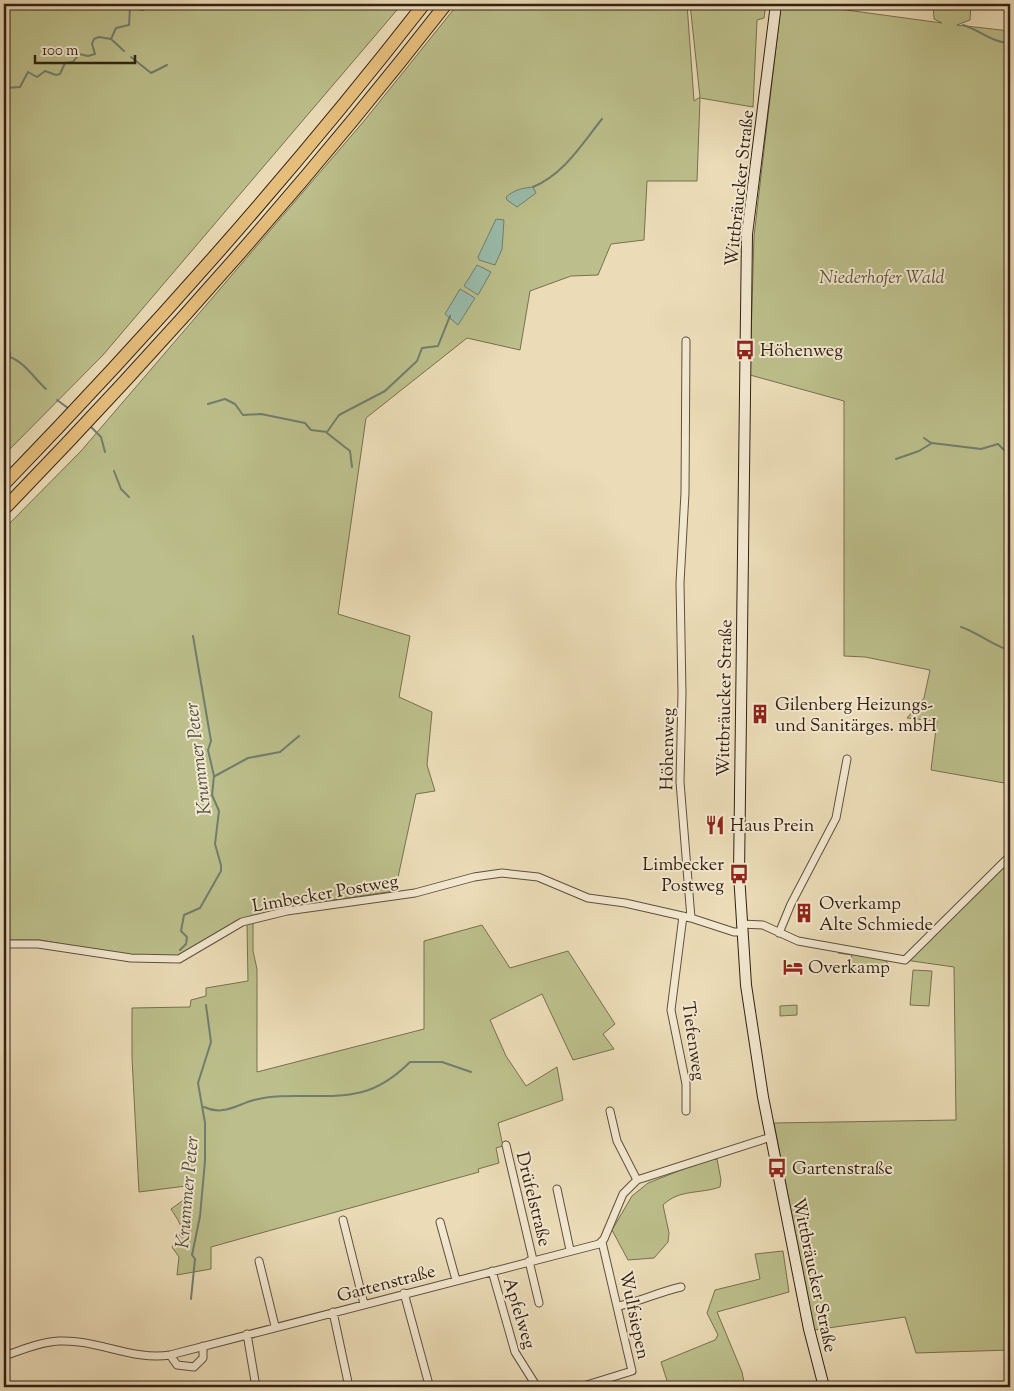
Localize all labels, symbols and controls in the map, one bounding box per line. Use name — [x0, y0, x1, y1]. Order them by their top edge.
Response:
scale bar — [35, 32, 135, 64]
text: 100 m — [42, 41, 79, 62]
street label: Wittbräucker Straße — [720, 109, 762, 268]
park label: Niederhofer Wald — [819, 266, 945, 292]
bus stop icon: Höhenweg — [734, 339, 756, 361]
place label: Höhenweg — [760, 339, 843, 365]
street label: Wittbräucker Straße — [712, 619, 740, 777]
place label: Gilenberg Heizungs- und Sanitärges. mbH — [775, 693, 937, 740]
water label: Krummer Peter — [179, 701, 220, 817]
building icon: Gilenberg Heizungs- und Sanitärges. mbH — [749, 703, 771, 725]
street label: Höhenweg — [655, 707, 683, 791]
restaurant icon: Haus Prein — [704, 814, 726, 836]
place label: Haus Prein — [730, 814, 815, 840]
place label: Limbecker Postweg — [642, 853, 724, 900]
bus stop icon: Limbecker Postweg — [728, 863, 750, 885]
street label: Limbecker Postweg — [250, 869, 401, 921]
place label: Overkamp Alte Schmiede — [819, 892, 933, 939]
building icon: Overkamp Alte Schmiede — [793, 902, 815, 924]
hotel icon: Overkamp — [782, 956, 804, 978]
place label: Overkamp — [808, 956, 890, 982]
street label: Tiefenweg — [674, 1000, 710, 1083]
water label: Krummer Peter — [170, 1134, 207, 1250]
street label: Drüfelstraße — [508, 1149, 556, 1250]
bus stop icon: Gartenstraße — [766, 1157, 788, 1179]
place label: Gartenstraße — [792, 1157, 893, 1183]
street label: Wittbräucker Straße — [784, 1196, 842, 1355]
street label: Gartenstraße — [334, 1259, 439, 1311]
street label: Wulfsiepen — [611, 1269, 655, 1362]
street label: Apfelweg — [495, 1275, 541, 1353]

